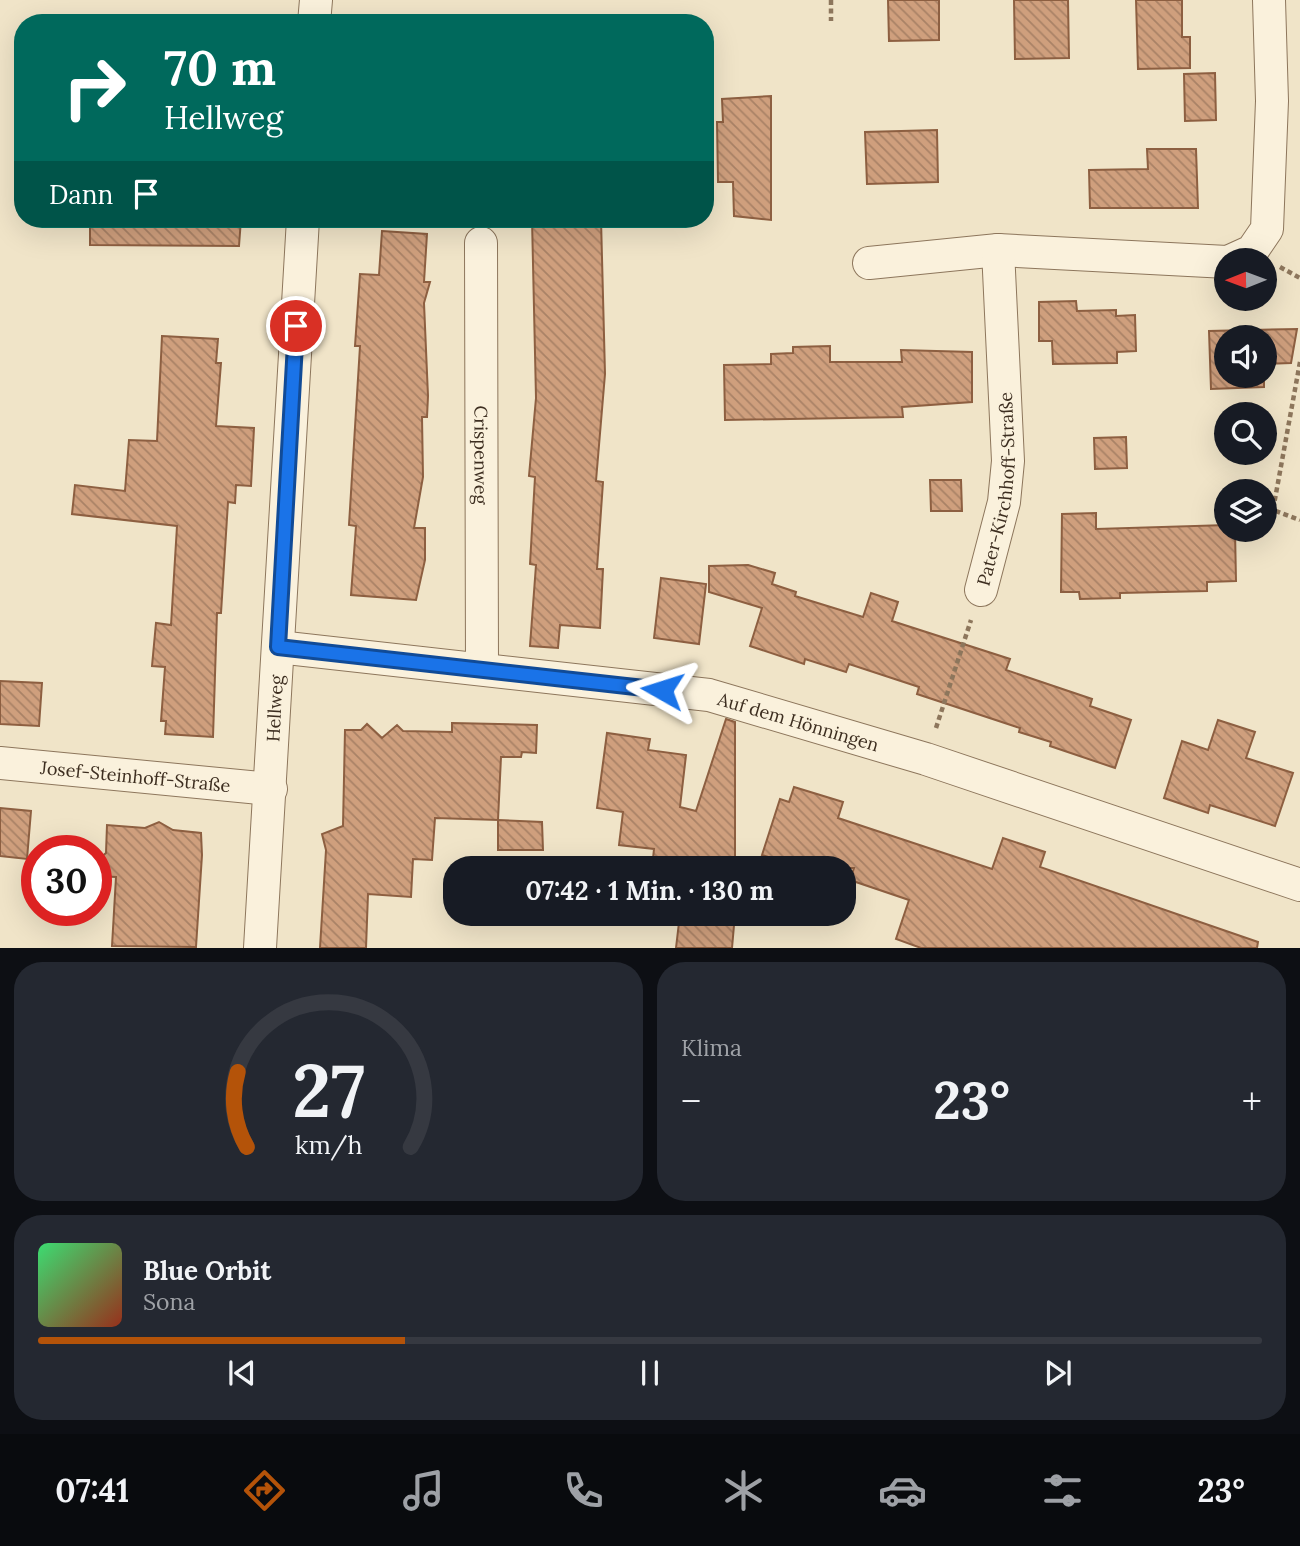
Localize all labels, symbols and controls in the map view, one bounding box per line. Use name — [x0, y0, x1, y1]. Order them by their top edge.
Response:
text: 70 m — [164, 36, 276, 98]
icon: right — [49, 42, 140, 133]
text: Hellweg — [164, 97, 283, 138]
icon: arrive — [127, 175, 165, 213]
text: Dann — [49, 178, 113, 211]
north arrow — [1214, 248, 1278, 312]
map controls — [1214, 248, 1277, 542]
pin — [266, 296, 326, 356]
icon: arrive — [277, 307, 315, 345]
button: sound — [1214, 325, 1277, 388]
street label: Pater-Kirchhoff-Straße — [971, 391, 1020, 588]
button: search — [1214, 402, 1277, 465]
street label: Crispenweg — [470, 406, 493, 505]
button: layers — [1214, 479, 1277, 542]
position arrow — [625, 653, 699, 727]
street label: Hellweg — [261, 673, 288, 743]
street label: Auf dem Hönningen — [714, 686, 882, 756]
street label: Josef-Steinhoff-Straße — [38, 755, 232, 797]
speed limit sign: 30 — [21, 835, 112, 926]
text: 07:42 · 1 Min. · 130 m — [525, 874, 774, 907]
text: Klima — [681, 1033, 742, 1062]
text: 27 — [292, 1045, 365, 1138]
text: 23° — [933, 1067, 1010, 1133]
text: − — [681, 1077, 701, 1125]
text: + — [1242, 1077, 1262, 1125]
text: km/h — [295, 1129, 362, 1161]
text: Blue Orbit — [143, 1254, 271, 1287]
text: Sona — [143, 1287, 195, 1316]
icon: previous — [223, 1354, 261, 1392]
icon: pause — [631, 1354, 669, 1392]
icon: next — [1039, 1354, 1077, 1392]
icon: directions — [240, 1466, 289, 1515]
icon: music — [399, 1466, 448, 1515]
icon: phone — [559, 1466, 608, 1515]
icon: climate — [719, 1466, 768, 1515]
icon: car — [878, 1466, 927, 1515]
icon: filters — [1038, 1466, 1087, 1515]
text: 07:41 — [55, 1470, 129, 1511]
text: 23° — [1197, 1470, 1245, 1511]

